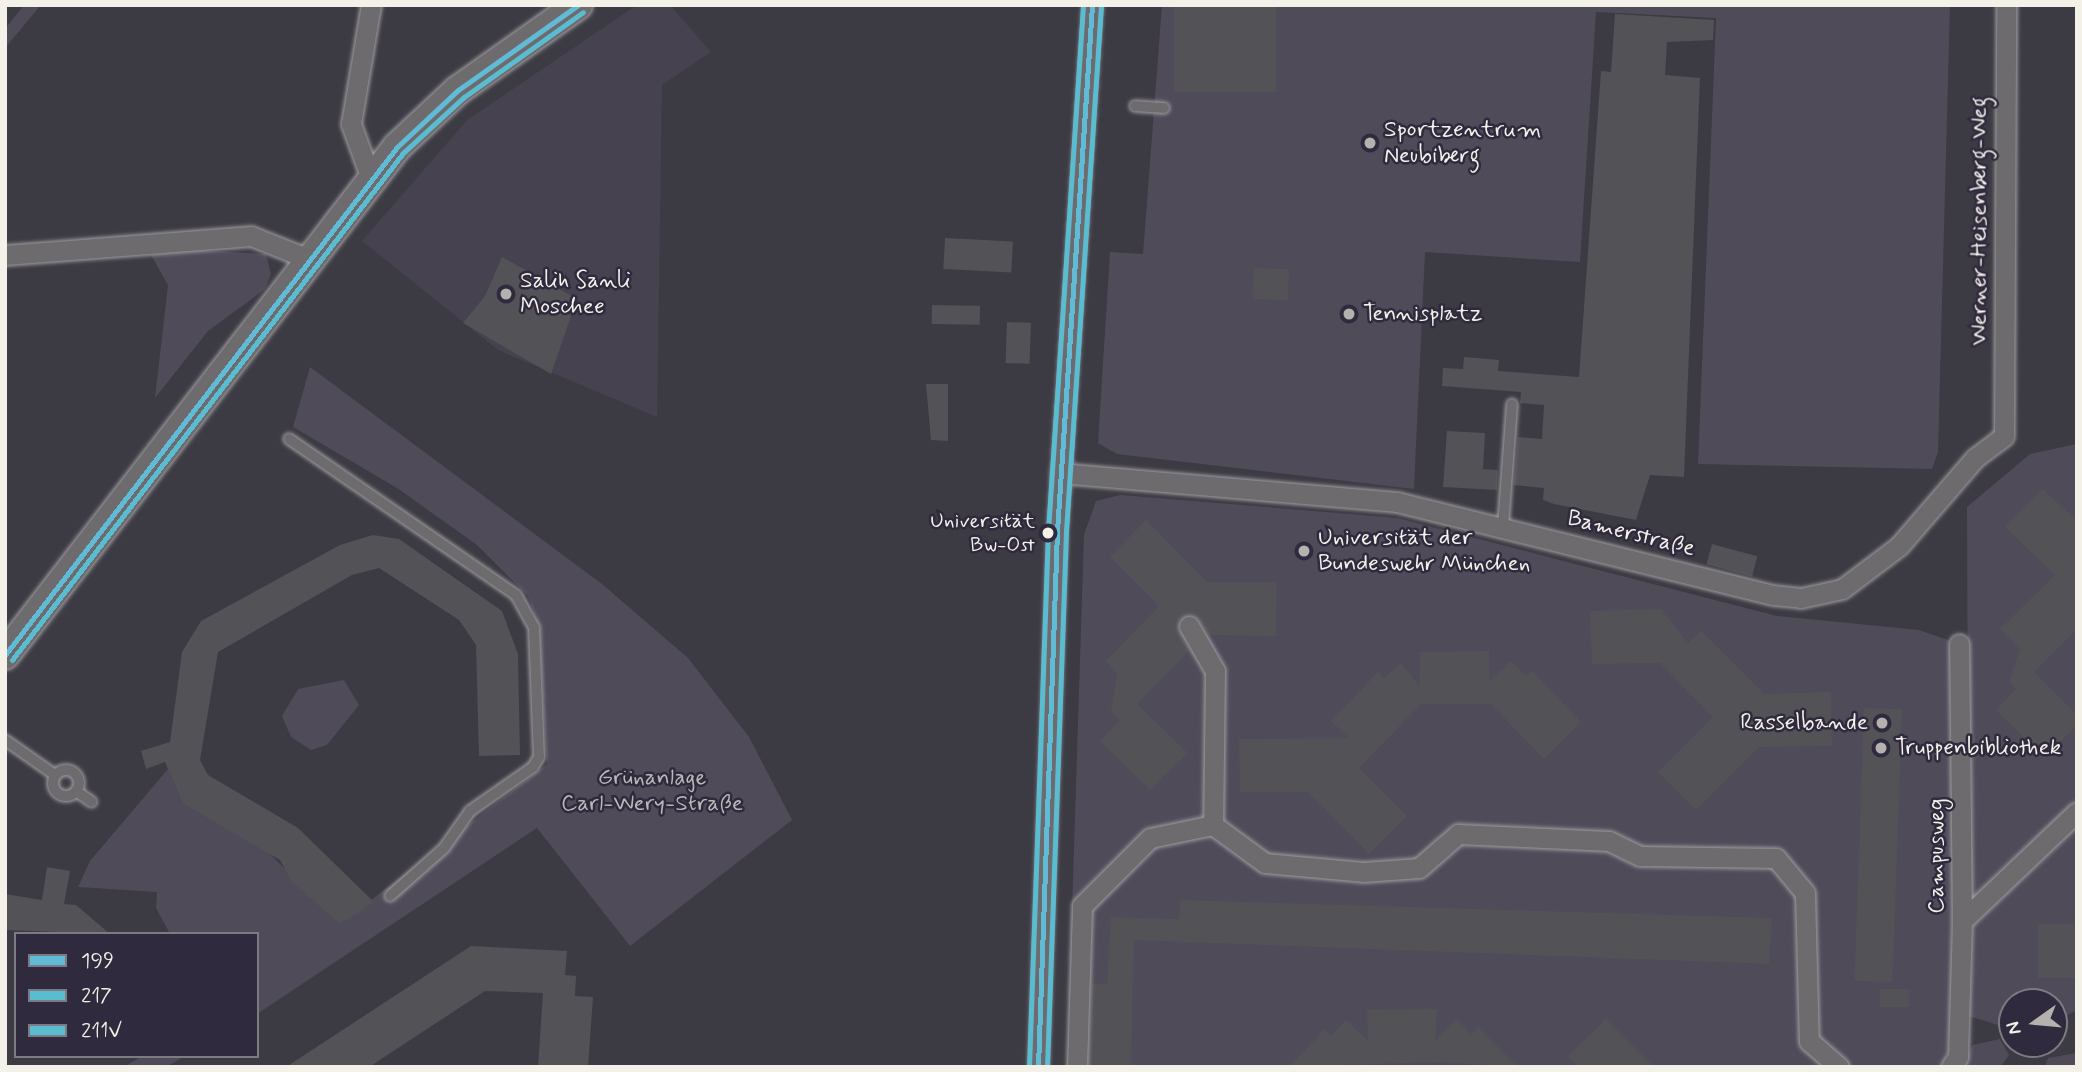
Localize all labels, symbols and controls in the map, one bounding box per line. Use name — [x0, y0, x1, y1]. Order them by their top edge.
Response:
street label: Werner-Heisenberg-Weg — [1966, 97, 1994, 345]
place label: Sportzentrum Neubiberg — [1384, 116, 1541, 170]
marker: Sportzentrum Neubiberg — [1362, 135, 1378, 151]
place label: Salih Sanli Moschee — [520, 267, 627, 321]
marker: Salih Sanli Moschee — [498, 286, 514, 302]
place label: Tennisplatz — [1363, 300, 1482, 328]
marker: Tennisplatz — [1341, 306, 1357, 322]
street label: Bamerstraße — [1564, 505, 1698, 563]
place label: Universität Bw-Ost — [930, 508, 1035, 558]
place label: Universität der Bundeswehr München — [1318, 524, 1529, 578]
marker: Universität Bw-Ost — [1041, 526, 1055, 540]
marker: Universität der Bundeswehr München — [1296, 543, 1312, 559]
place label: Rasselbande — [1740, 709, 1868, 737]
marker: Rasselbande — [1874, 715, 1890, 731]
place label: Truppenbibliothek — [1895, 734, 2061, 762]
marker: Truppenbibliothek — [1873, 740, 1889, 756]
park label: Grünanlage Carl-Wery-Straße — [561, 764, 743, 818]
street label: Campusweg — [1923, 798, 1951, 914]
legend — [14, 932, 259, 1058]
text: 199 — [81, 947, 114, 975]
text: 217 — [81, 982, 112, 1010]
north arrow — [1998, 988, 2068, 1058]
text: 211V — [81, 1017, 122, 1045]
text: N — [2000, 1019, 2028, 1037]

